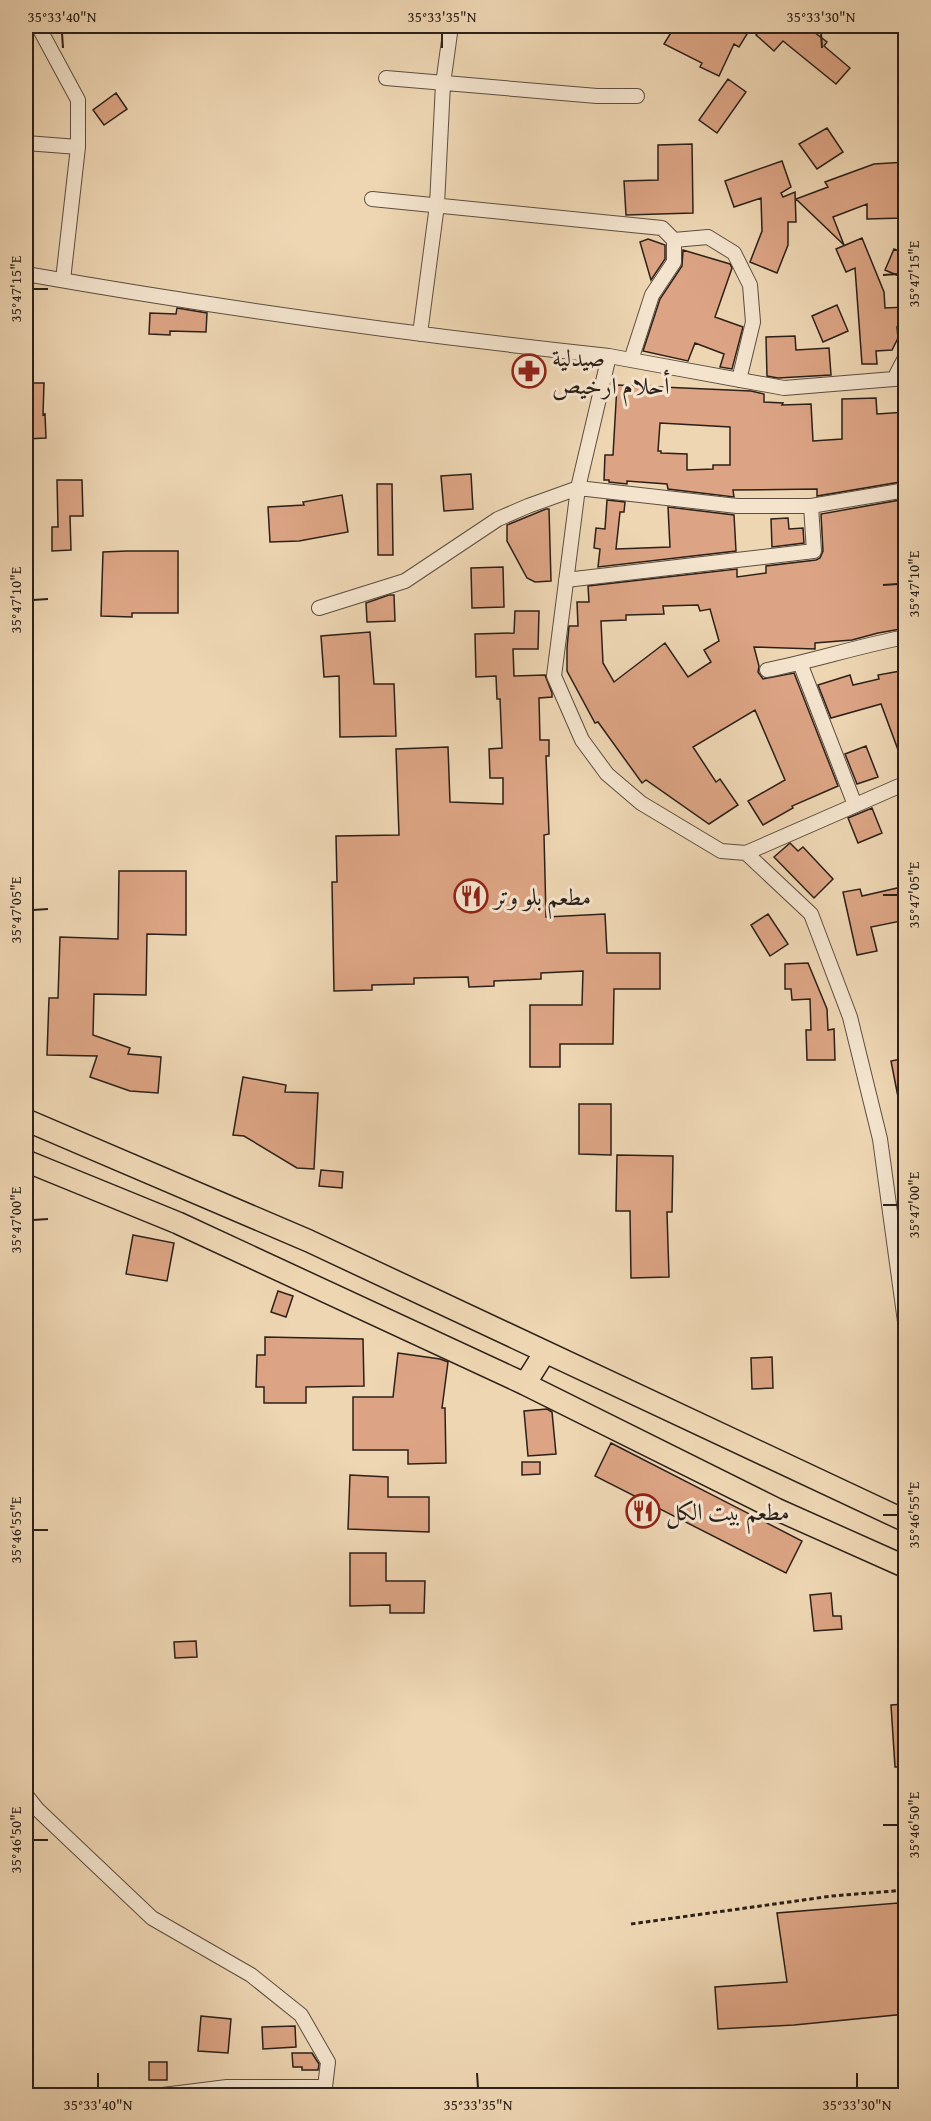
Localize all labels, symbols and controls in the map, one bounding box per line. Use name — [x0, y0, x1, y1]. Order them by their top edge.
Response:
text: 35°33'40"N — [28, 6, 97, 27]
text: 35°33'35"N — [408, 6, 477, 27]
text: 35°33'30"N — [787, 6, 856, 27]
text: 35°47'15"E — [903, 240, 924, 307]
text: 35°47'15"E — [5, 255, 26, 322]
place label: صيدلية أحلام ارخيص — [552, 340, 670, 407]
pharmacy icon: صيدلية أحلام ارخيص — [511, 353, 547, 389]
text: 35°47'10"E — [903, 550, 924, 617]
text: 35°47'10"E — [5, 566, 26, 633]
text: 35°47'05"E — [903, 861, 924, 928]
text: 35°47'05"E — [5, 876, 26, 943]
restaurant icon: مطعم بلو وتر — [453, 878, 489, 914]
place label: مطعم بلو وتر — [491, 879, 591, 919]
text: 35°47'00"E — [903, 1171, 924, 1238]
text: 35°47'00"E — [5, 1186, 26, 1253]
text: 35°46'55"E — [903, 1481, 924, 1548]
restaurant icon: مطعم بيت الكل — [625, 1493, 661, 1529]
place label: مطعم بيت الكل — [666, 1494, 790, 1534]
text: 35°46'55"E — [5, 1496, 26, 1563]
text: 35°46'50"E — [903, 1791, 924, 1858]
text: 35°46'50"E — [5, 1806, 26, 1873]
text: 35°33'40"N — [64, 2094, 133, 2115]
text: 35°33'35"N — [444, 2094, 513, 2115]
text: 35°33'30"N — [823, 2094, 892, 2115]

